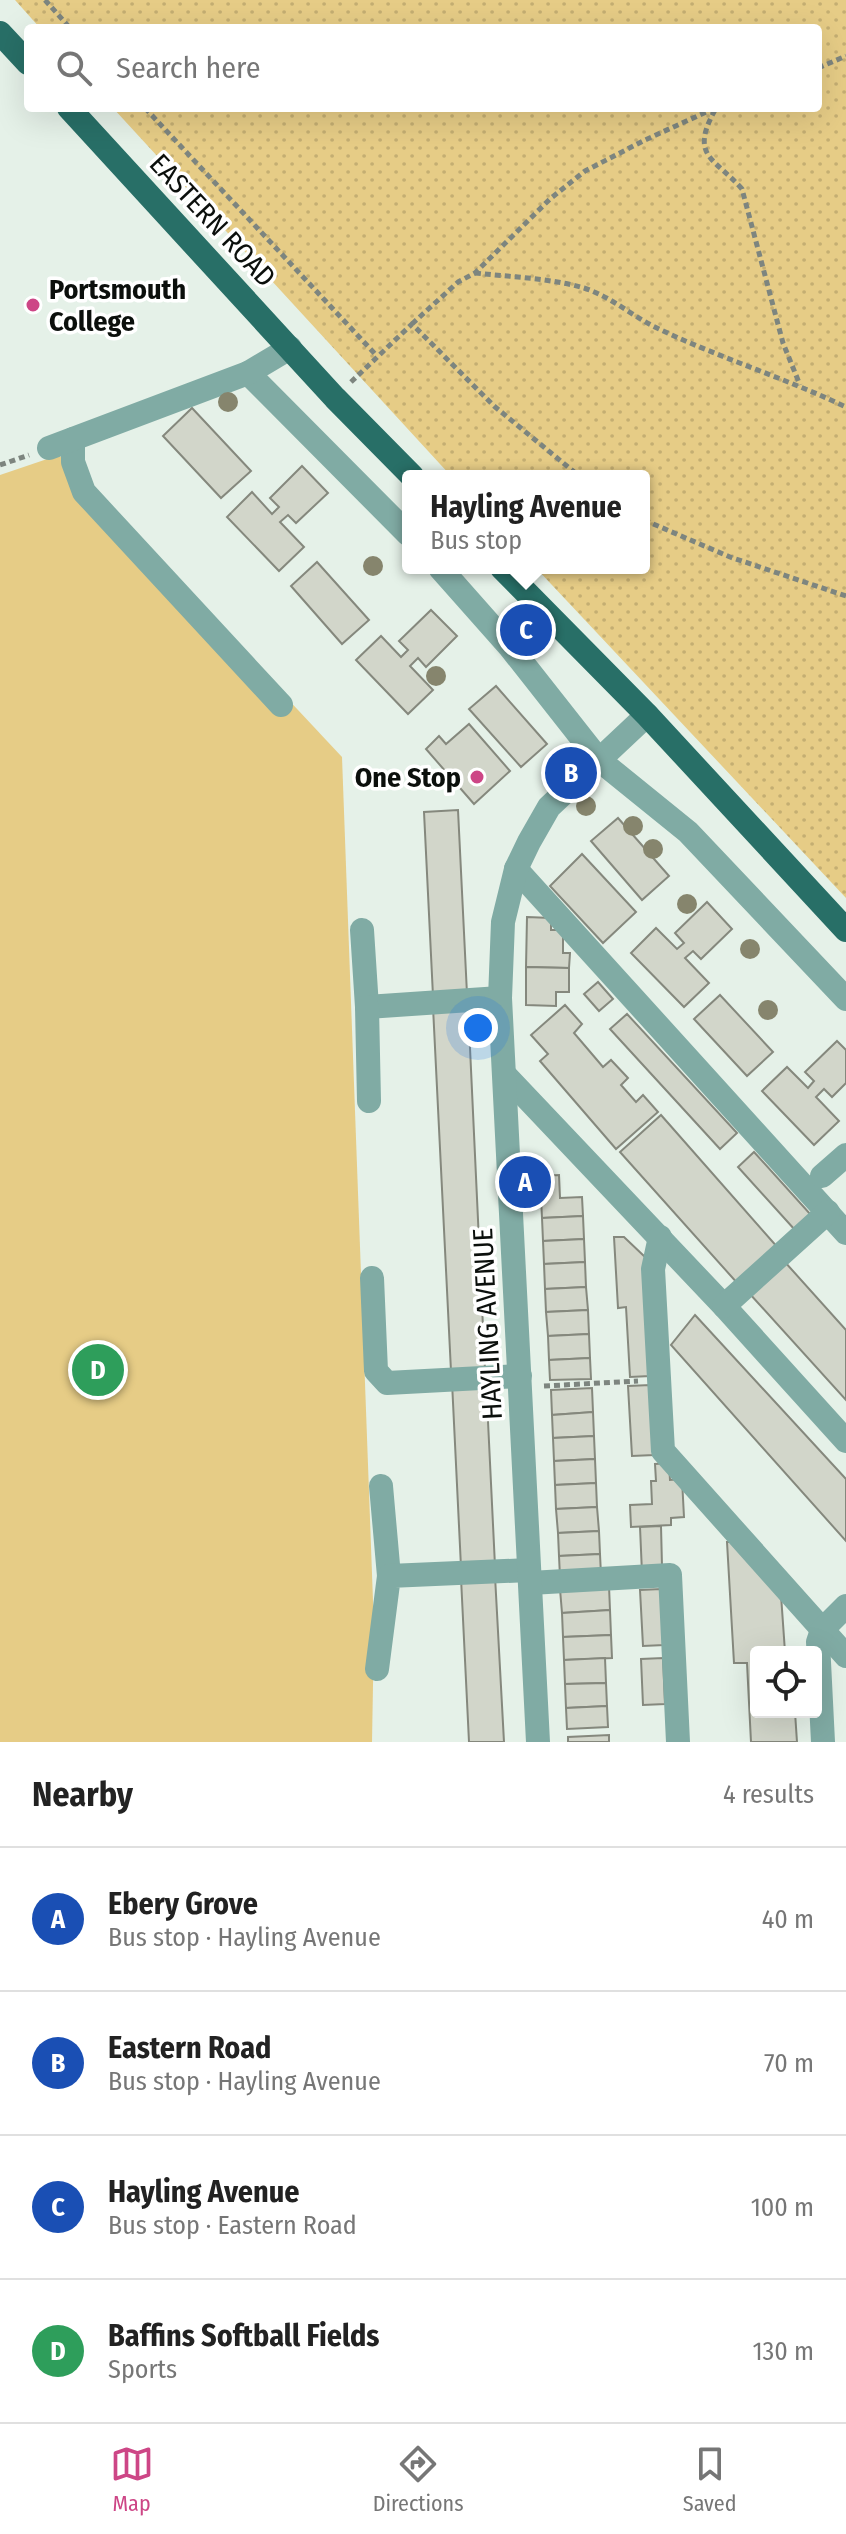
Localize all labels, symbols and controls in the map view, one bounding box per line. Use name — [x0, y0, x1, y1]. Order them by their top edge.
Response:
search box — [24, 24, 822, 112]
icon: search — [52, 46, 96, 90]
text: Search here — [116, 50, 261, 86]
street label: EASTERN ROAD — [143, 147, 282, 294]
place label: Portsmouth College — [49, 273, 186, 338]
marker: Portsmouth College — [24, 296, 42, 314]
popup — [402, 470, 650, 574]
text: Hayling Avenue — [430, 489, 622, 525]
text: Bus stop — [430, 525, 522, 556]
pin: C — [500, 600, 552, 660]
pin: B — [545, 743, 597, 803]
place label: One Stop — [355, 761, 461, 794]
marker: One Stop — [468, 768, 486, 786]
your location — [458, 1008, 498, 1048]
pin: A — [499, 1152, 551, 1212]
street label: HAYLING AVENUE — [466, 1227, 509, 1421]
pin: D — [72, 1340, 124, 1400]
map controls — [750, 1646, 822, 1718]
button: locate — [750, 1646, 822, 1718]
text: Nearby — [32, 1774, 133, 1815]
text: 4 results — [723, 1779, 814, 1810]
text: Ebery Grove — [108, 1886, 258, 1922]
text: A — [51, 1904, 65, 1935]
text: 40 m — [762, 1904, 814, 1935]
text: Bus stop · Hayling Avenue — [108, 1922, 381, 1953]
text: Eastern Road — [108, 2030, 271, 2066]
text: B — [51, 2048, 65, 2079]
text: 70 m — [764, 2048, 814, 2079]
text: Bus stop · Hayling Avenue — [108, 2066, 381, 2097]
text: Hayling Avenue — [108, 2174, 300, 2210]
text: C — [51, 2192, 65, 2223]
text: 100 m — [751, 2192, 814, 2223]
text: Bus stop · Eastern Road — [108, 2210, 357, 2241]
text: Baffins Softball Fields — [108, 2318, 379, 2354]
text: D — [50, 2336, 66, 2367]
text: 130 m — [752, 2336, 814, 2367]
text: Sports — [108, 2354, 177, 2385]
tab: Map — [110, 2442, 154, 2517]
tab: Directions — [373, 2442, 464, 2517]
tab: Saved — [683, 2442, 736, 2517]

